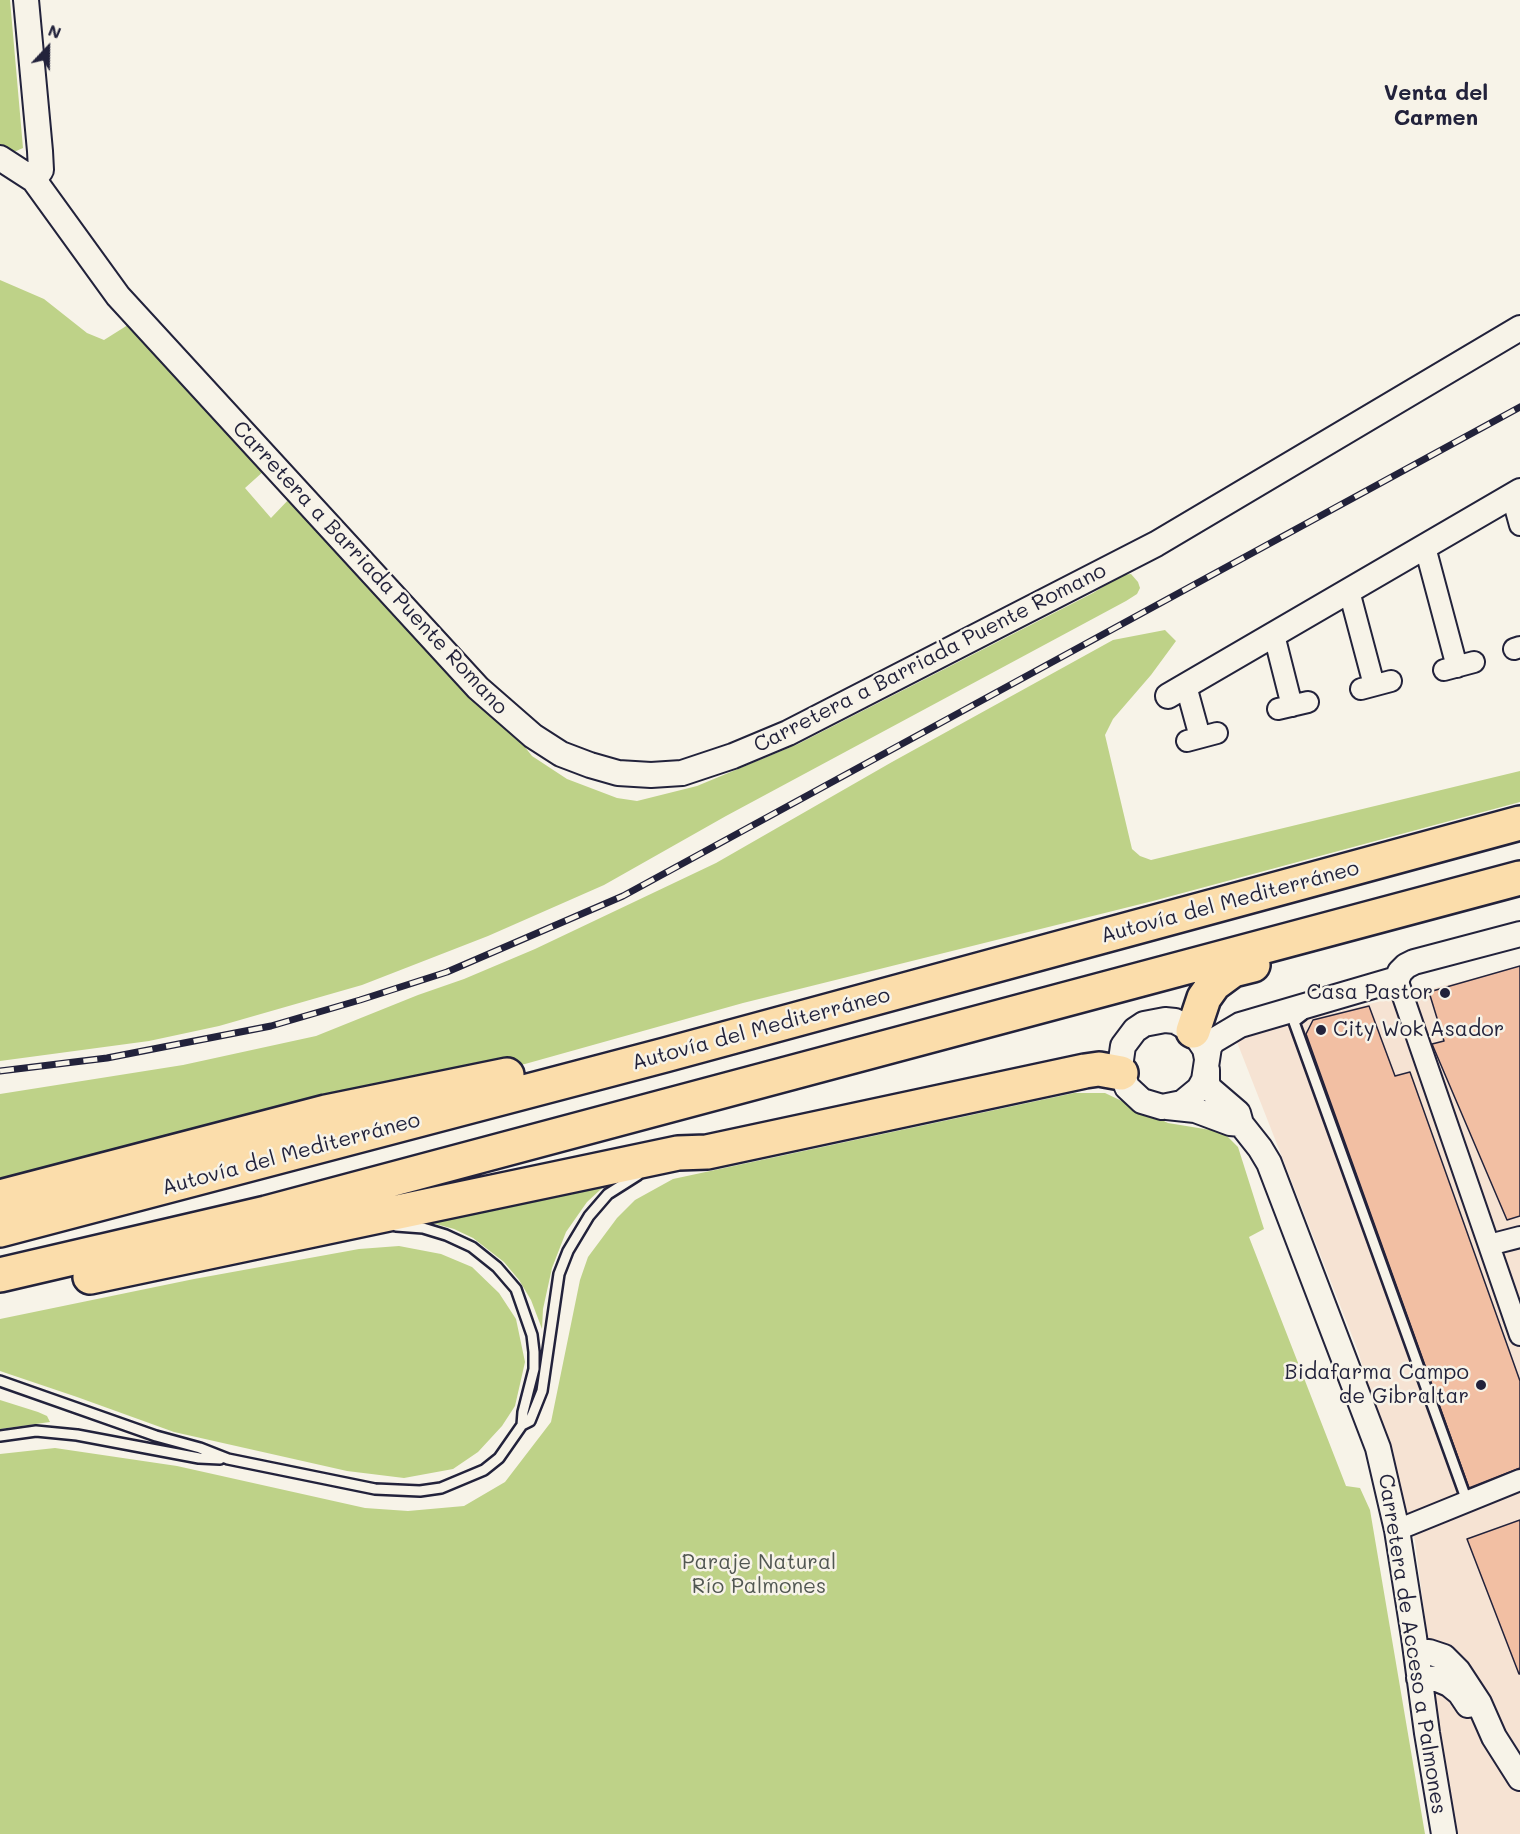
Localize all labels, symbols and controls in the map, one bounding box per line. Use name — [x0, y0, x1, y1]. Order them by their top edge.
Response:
north arrow — [18, 18, 78, 78]
text: N — [45, 19, 64, 43]
district label: Venta del Carmen — [1384, 80, 1488, 132]
street label: Carretera a Barriada Puente Romano — [227, 416, 513, 720]
street label: Carretera a Barriada Puente Romano — [750, 558, 1110, 758]
street label: Autovía del Mediterráneo — [1098, 855, 1362, 949]
place label: Casa Pastor — [1307, 980, 1433, 1006]
street label: Autovía del Mediterráneo — [629, 982, 893, 1076]
marker: Casa Pastor — [1438, 986, 1452, 1000]
place label: City Wok Asador — [1333, 1017, 1504, 1043]
marker: City Wok Asador — [1314, 1023, 1328, 1037]
street label: Autovía del Mediterráneo — [159, 1107, 423, 1201]
place label: Bidafarma Campo de Gibraltar — [1285, 1360, 1469, 1410]
marker: Bidafarma Campo de Gibraltar — [1474, 1378, 1488, 1392]
street label: Carretera de Acceso a Palmones — [1373, 1472, 1451, 1816]
park label: Paraje Natural Río Palmones — [682, 1550, 836, 1600]

